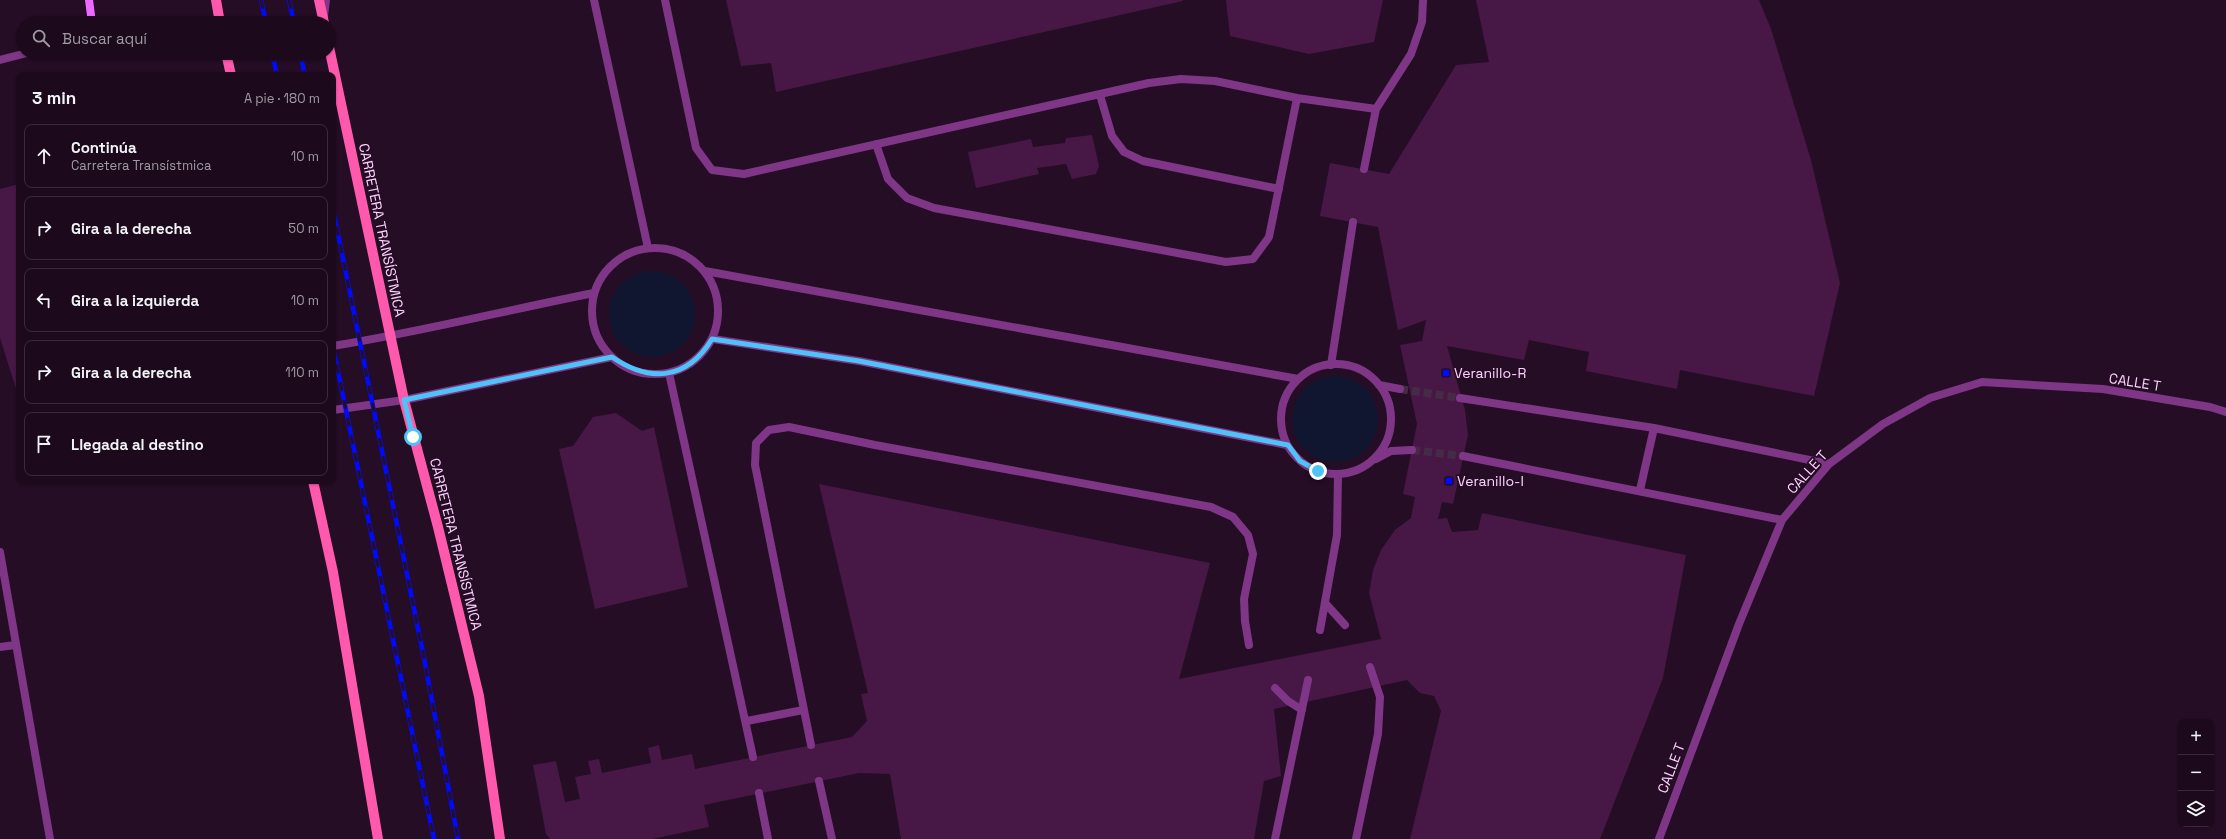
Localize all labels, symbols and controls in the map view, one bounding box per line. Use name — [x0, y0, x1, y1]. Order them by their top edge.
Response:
search box — [16, 16, 336, 60]
icon: search — [30, 27, 52, 49]
text: Buscar aquí — [62, 29, 147, 48]
text: 3 min — [32, 87, 76, 109]
text: A pie · 180 m — [244, 90, 320, 107]
text: Continúa — [71, 138, 137, 157]
street label: CARRETERA TRANSÍSTMICA — [355, 142, 409, 319]
icon: ahead — [33, 145, 55, 167]
text: 10 m — [291, 148, 319, 165]
text: Carretera Transístmica — [71, 157, 212, 174]
icon: right — [33, 217, 55, 239]
text: Gira a la derecha — [71, 219, 191, 238]
text: 50 m — [288, 220, 319, 237]
icon: left — [33, 289, 55, 311]
text: Gira a la izquierda — [71, 291, 199, 310]
text: 10 m — [291, 292, 319, 309]
icon: right — [33, 361, 55, 383]
text: Gira a la derecha — [71, 363, 191, 382]
text: 110 m — [285, 364, 319, 381]
place label: Veranillo-R — [1454, 364, 1526, 382]
marker: Veranillo-R — [1441, 368, 1451, 378]
street label: CALLE T — [2108, 369, 2162, 395]
route start — [404, 428, 422, 446]
icon: arrive — [33, 433, 55, 455]
text: Llegada al destino — [71, 435, 204, 454]
street label: CALLE T — [1783, 447, 1831, 497]
street label: CARRETERA TRANSÍSTMICA — [426, 456, 486, 632]
route end — [1309, 462, 1327, 480]
place label: Veranillo-I — [1457, 472, 1524, 490]
marker: Veranillo-I — [1444, 476, 1454, 486]
map controls — [2178, 719, 2214, 827]
button: + — [2178, 719, 2214, 755]
street label: CALLE T — [1653, 740, 1689, 796]
button: − — [2178, 755, 2214, 791]
button: layers — [2178, 791, 2214, 827]

